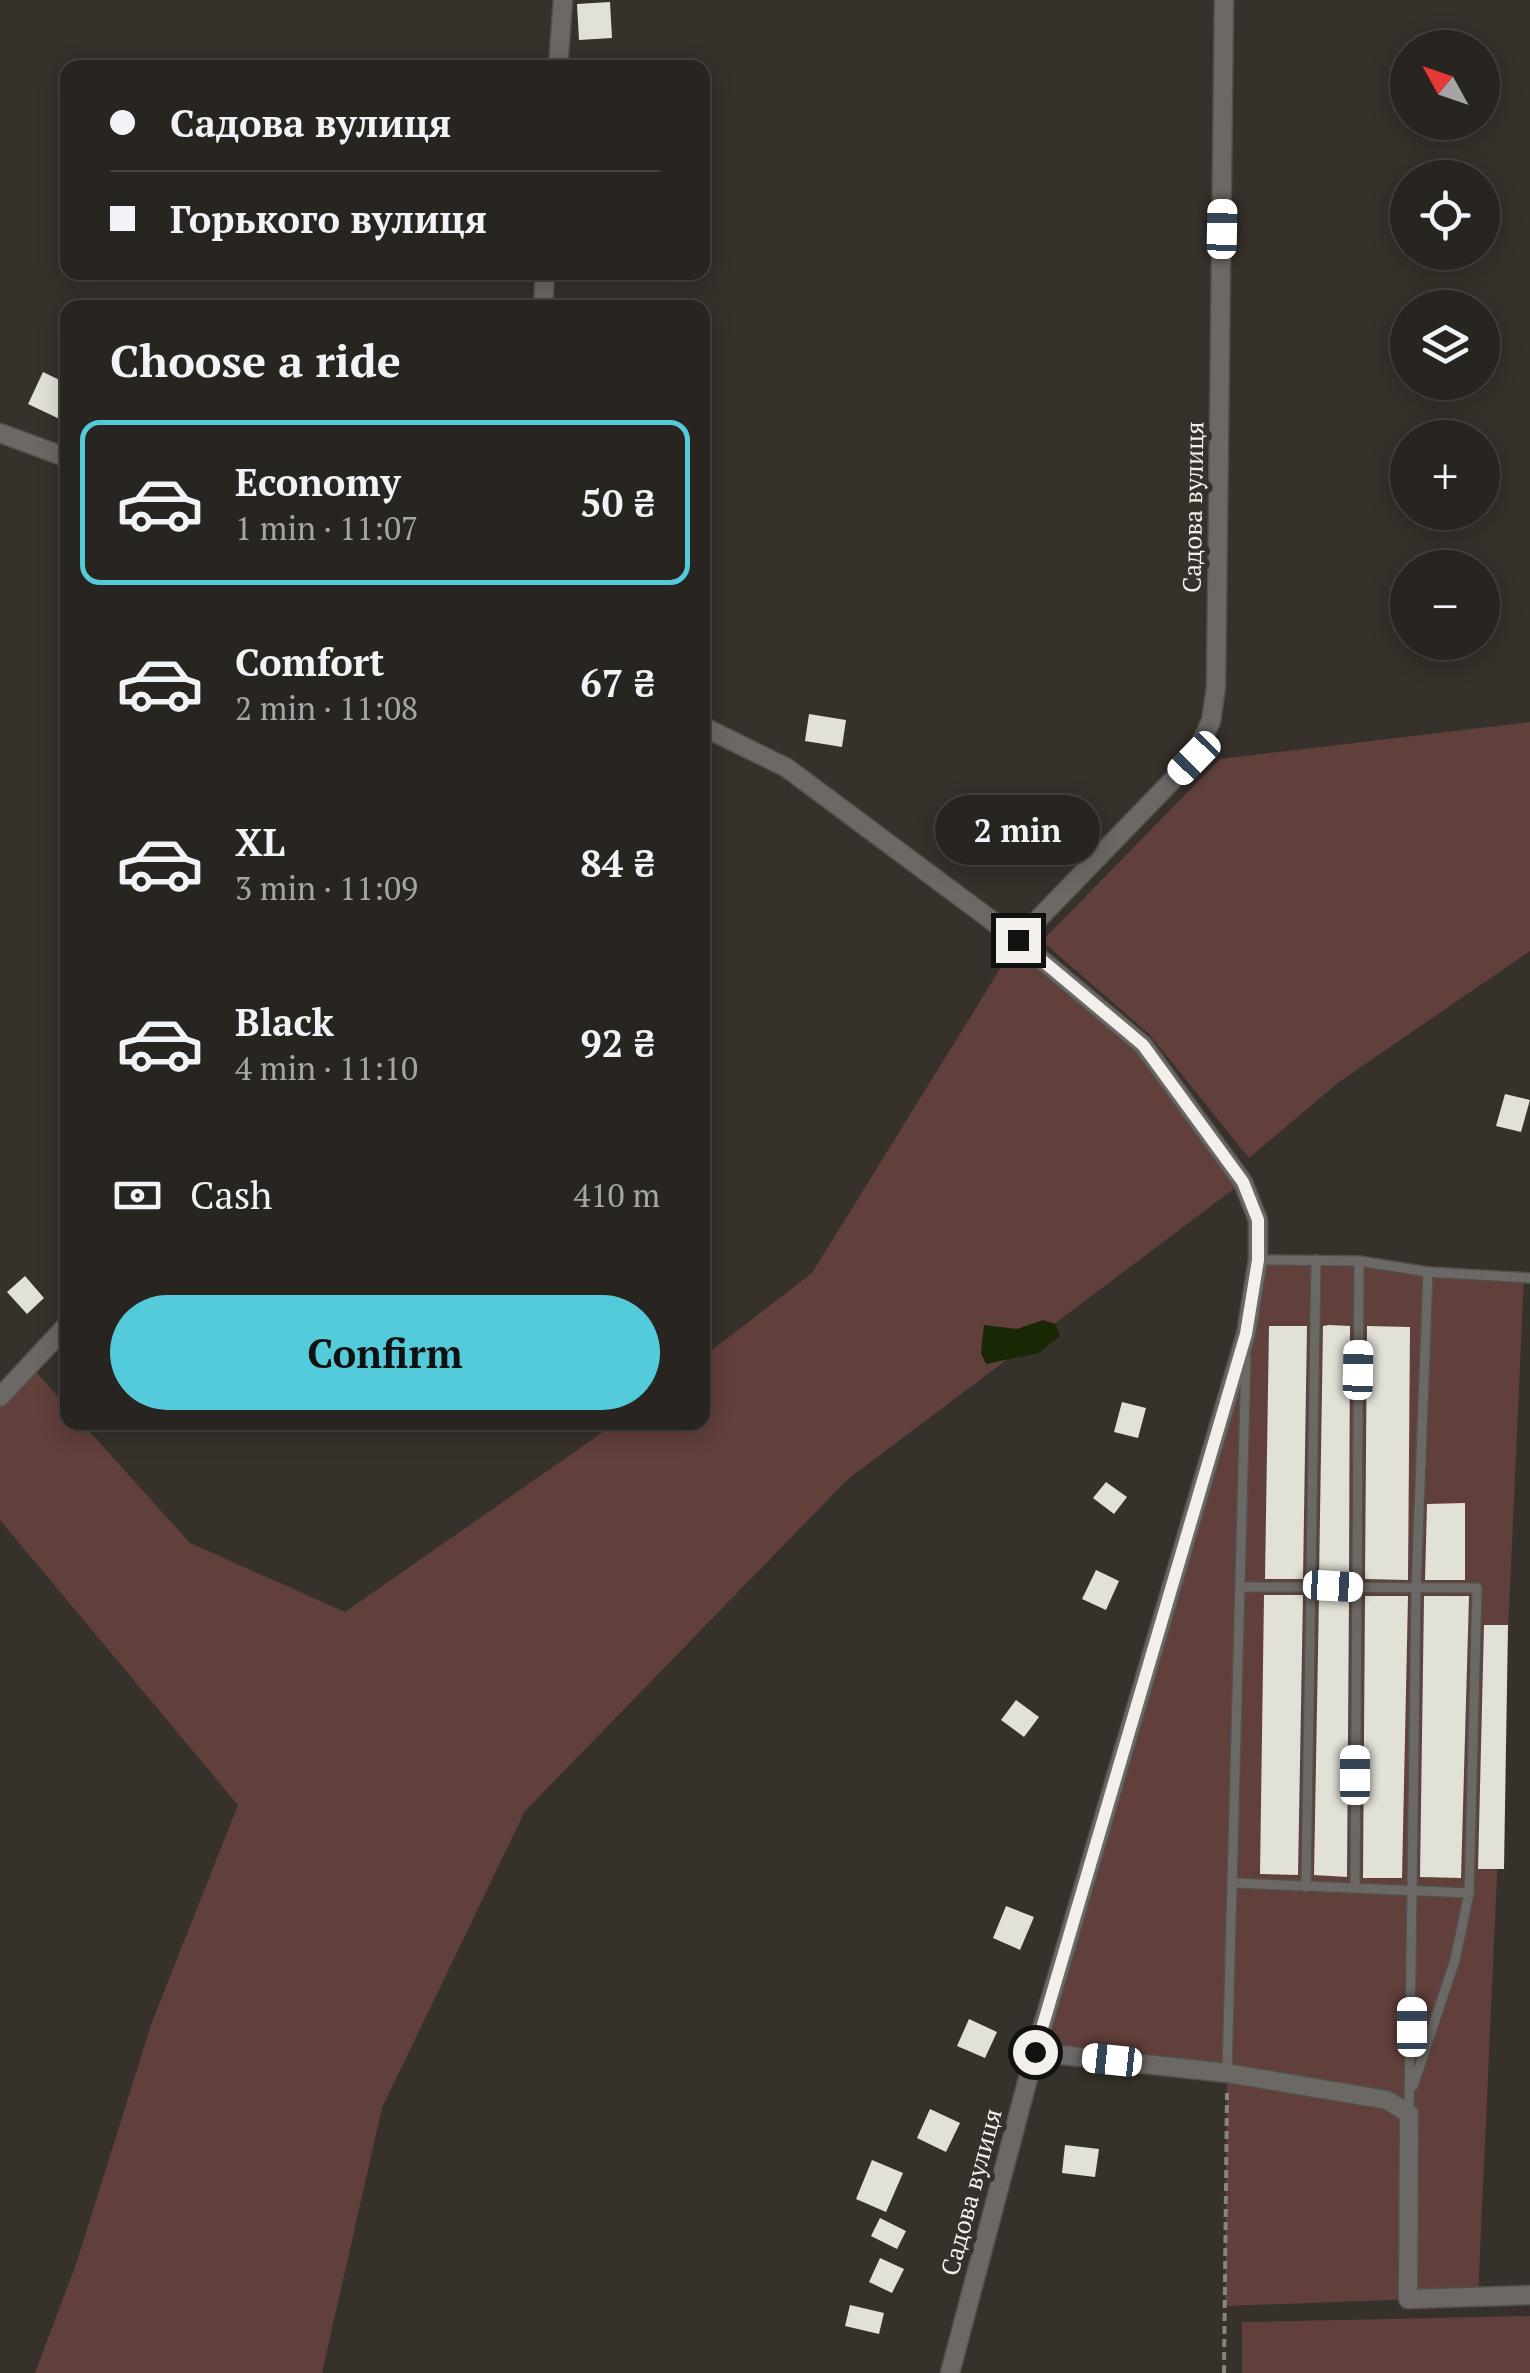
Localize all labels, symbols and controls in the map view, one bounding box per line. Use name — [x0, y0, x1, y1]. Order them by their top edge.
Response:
north arrow — [1390, 30, 1500, 140]
map controls — [1390, 30, 1500, 660]
text: Садова вулиця — [170, 98, 451, 148]
button: locate — [1390, 160, 1500, 270]
text: Горького вулиця — [170, 194, 487, 244]
car — [1206, 199, 1238, 259]
button: layers — [1390, 290, 1500, 400]
text: Choose a ride — [110, 330, 401, 390]
button: + — [1390, 420, 1500, 530]
street label: Садова вулиця — [1175, 421, 1210, 593]
text: Economy — [235, 457, 401, 507]
icon: car — [115, 458, 205, 548]
text: 50 ₴ — [580, 478, 655, 528]
text: 1 min · 11:07 — [235, 507, 418, 549]
button: − — [1390, 550, 1500, 660]
text: Comfort — [235, 637, 384, 687]
icon: car — [115, 638, 205, 728]
text: 67 ₴ — [580, 658, 655, 708]
text: 2 min · 11:08 — [235, 687, 418, 729]
car — [1162, 726, 1226, 790]
callout: 2 min — [936, 795, 1100, 865]
text: 2 min — [974, 809, 1061, 851]
text: XL — [235, 817, 285, 867]
icon: car — [115, 818, 205, 908]
text: 84 ₴ — [580, 838, 655, 888]
text: 3 min · 11:09 — [235, 867, 418, 909]
route end — [996, 918, 1041, 963]
text: Black — [235, 997, 334, 1047]
icon: car — [115, 998, 205, 1088]
text: 92 ₴ — [580, 1018, 655, 1068]
text: 4 min · 11:10 — [235, 1047, 418, 1089]
icon: cash — [110, 1168, 165, 1223]
text: Cash — [190, 1170, 272, 1220]
text: 410 m — [573, 1174, 660, 1216]
button: Confirm — [110, 1295, 660, 1410]
car — [1342, 1340, 1374, 1400]
car — [1302, 1569, 1364, 1603]
car — [1340, 1745, 1370, 1805]
car — [1397, 1997, 1427, 2057]
route start — [1013, 2030, 1058, 2075]
car — [1081, 2042, 1143, 2078]
street label: Садова вулиця — [932, 2105, 1009, 2279]

